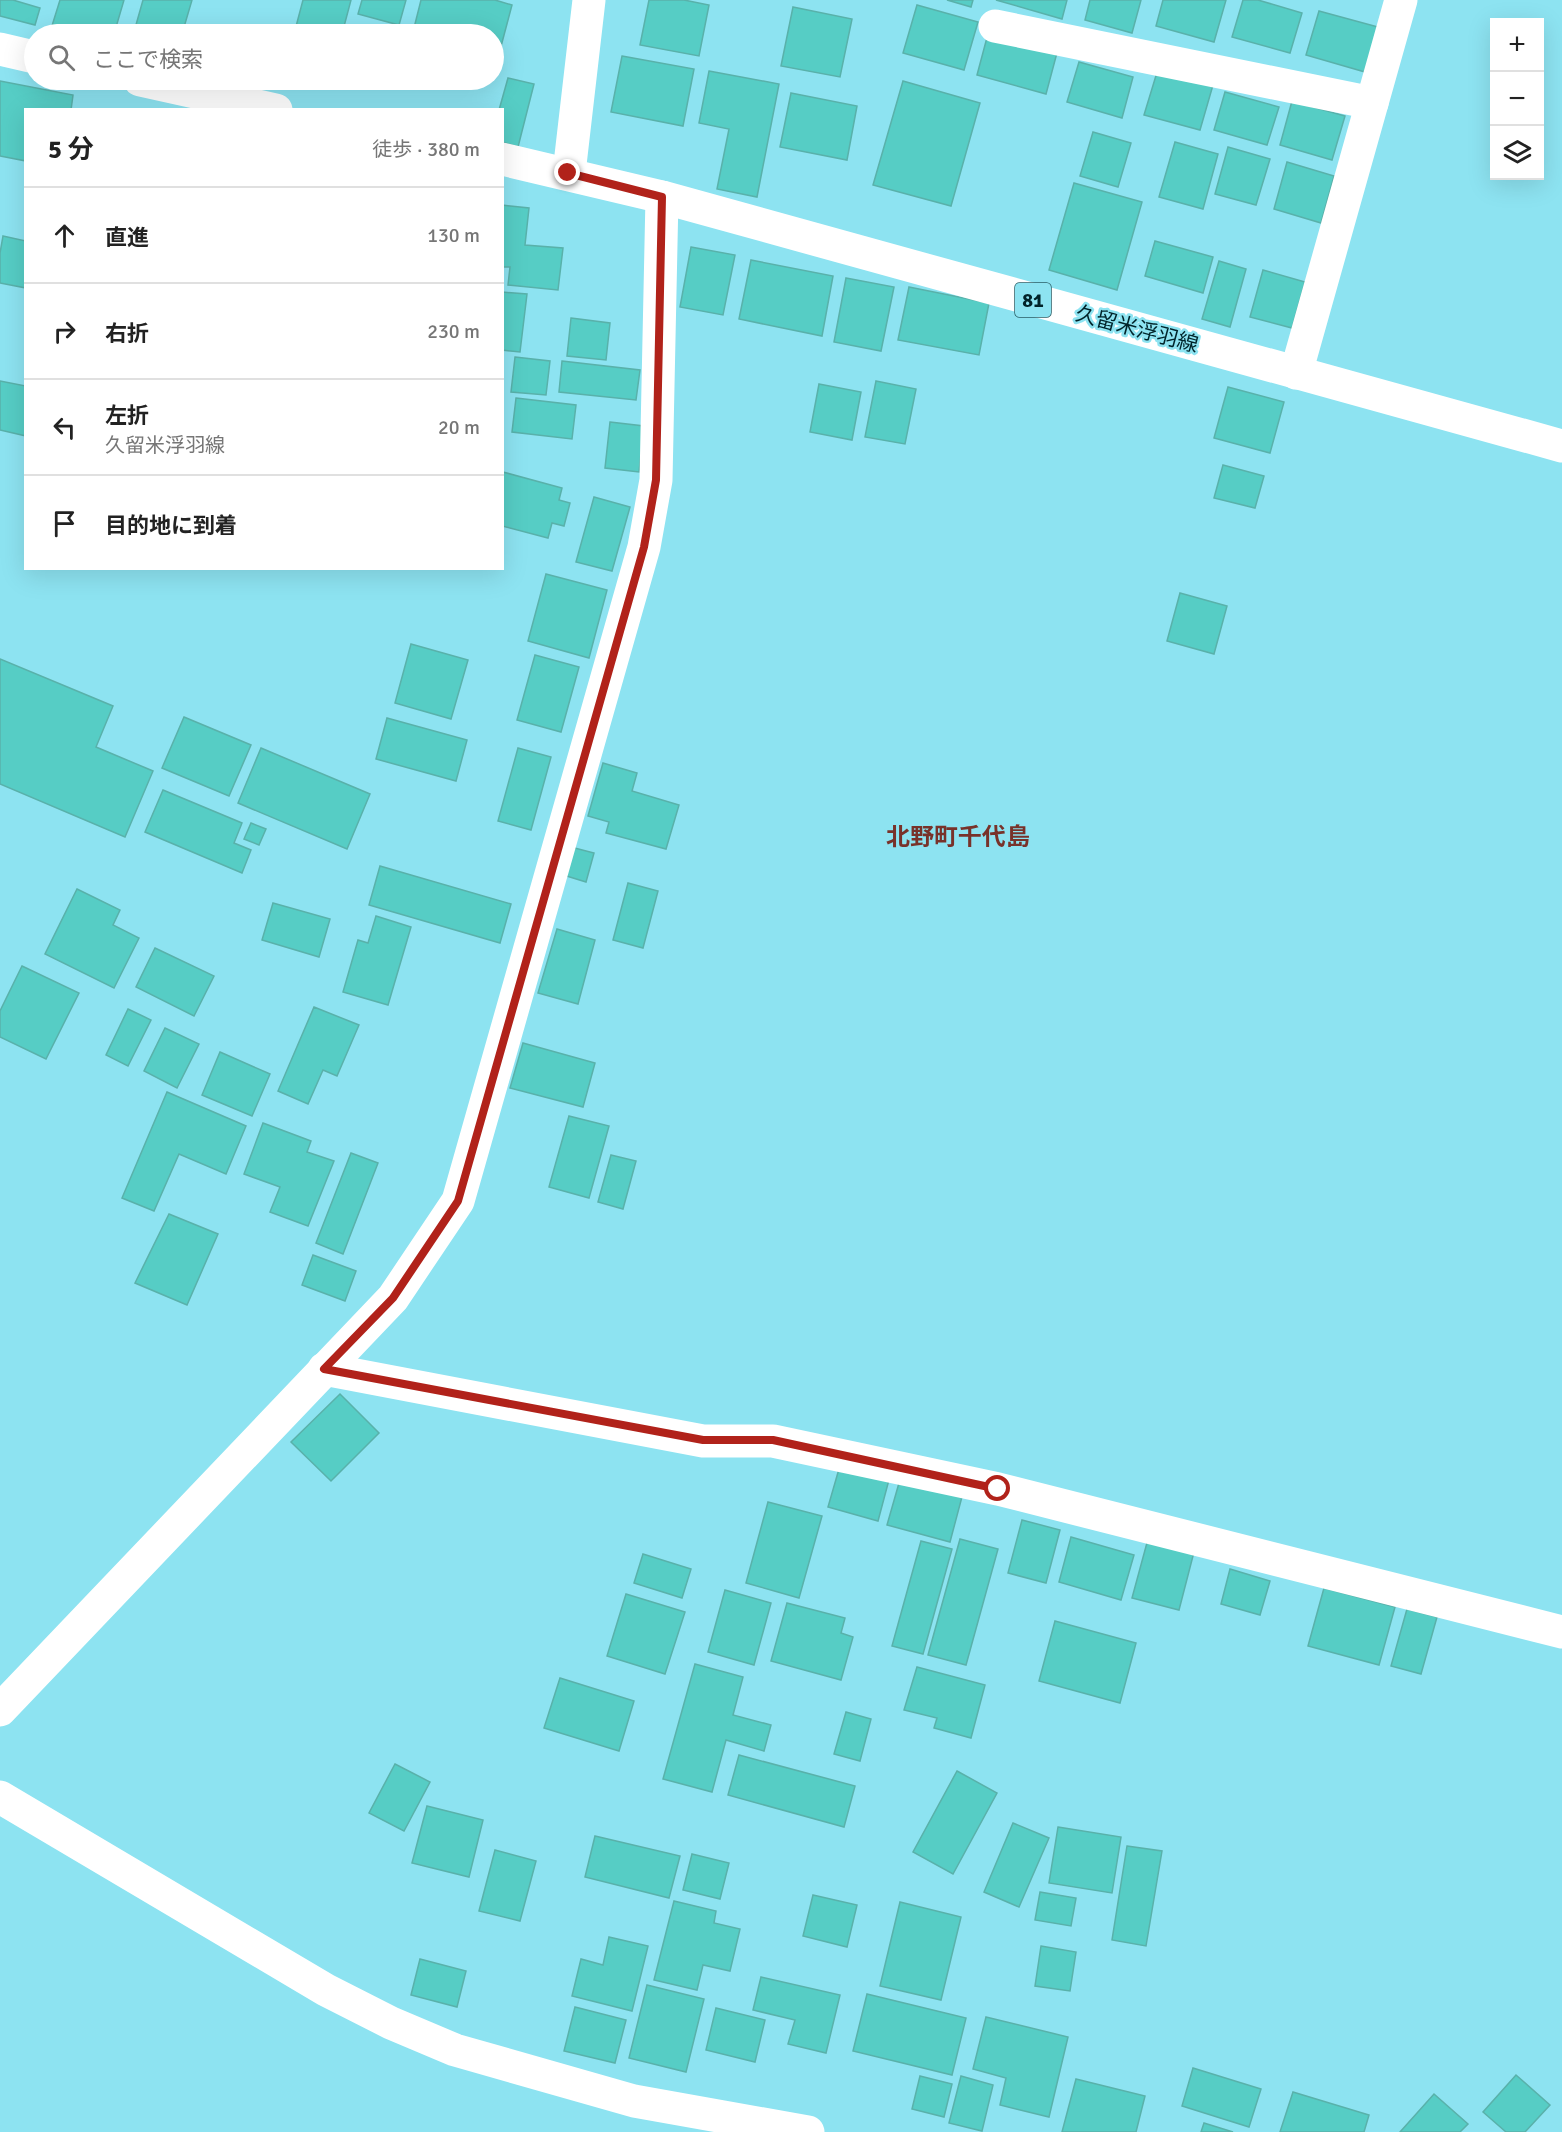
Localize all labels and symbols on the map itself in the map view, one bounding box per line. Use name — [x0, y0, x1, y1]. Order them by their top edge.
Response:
route end — [554, 159, 580, 185]
road number: 81 — [1015, 283, 1051, 317]
street label: 久留米浮羽線 — [1073, 300, 1201, 358]
district label: 北野町千代島 — [886, 822, 1030, 852]
route start — [984, 1475, 1010, 1501]

